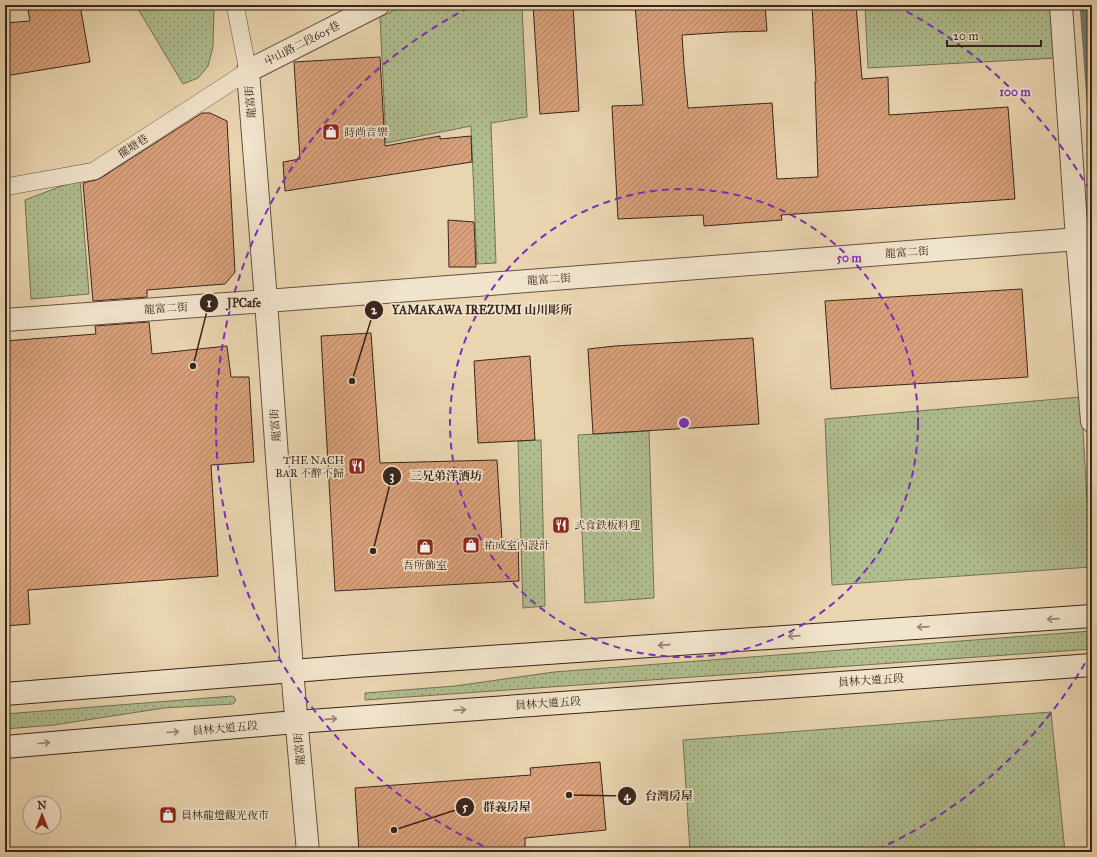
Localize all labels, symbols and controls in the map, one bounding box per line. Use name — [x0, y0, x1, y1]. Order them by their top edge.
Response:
street label: 中山路二段605巷 — [262, 19, 342, 68]
scale bar — [947, 22, 1041, 48]
text: 20 m — [953, 29, 979, 43]
street label: 龍富街 — [243, 85, 258, 119]
text: 100 m — [999, 85, 1032, 99]
shop icon: 蒔尚音樂 — [321, 122, 341, 142]
place label: 蒔尚音樂 — [344, 126, 388, 139]
street label: 擺塘巷 — [116, 132, 151, 161]
street label: 龍富二街 — [885, 244, 929, 261]
text: 50 m — [836, 251, 863, 265]
street label: 龍富二街 — [527, 271, 571, 288]
callout: JPCafe — [199, 291, 269, 315]
text: 1 — [207, 296, 212, 310]
text: JPCafe — [225, 296, 261, 311]
callout: YAMAKAWA IREZUMI 山川彫所 — [364, 298, 580, 322]
street label: 龍富二街 — [144, 300, 188, 317]
text: 2 — [371, 303, 378, 317]
text: YAMAKAWA IREZUMI 山川彫所 — [391, 303, 572, 317]
street label: 龍富街 — [268, 408, 283, 442]
centre of rings — [677, 416, 691, 430]
place label: THE NACH BAR 不醉不歸 — [275, 454, 344, 480]
restaurant icon: THE NACH BAR 不醉不歸 — [347, 456, 367, 476]
callout: 三兄弟洋酒坊 — [382, 464, 490, 488]
text: 3 — [390, 469, 395, 484]
text: 三兄弟洋酒坊 — [410, 469, 482, 483]
restaurant icon: 弎食鉄板料理 — [551, 515, 571, 535]
place label: 弎食鉄板料理 — [574, 519, 640, 532]
shop icon: 祐成室內設計 — [461, 535, 481, 555]
shop icon: 吾所飾室 — [415, 537, 435, 557]
place label: 祐成室內設計 — [484, 539, 550, 552]
place label: 吾所飾室 — [403, 559, 447, 572]
one-way arrow — [1047, 615, 1060, 622]
one-way arrow — [917, 624, 930, 631]
one-way arrow — [788, 633, 801, 640]
one-way arrow — [658, 641, 671, 648]
street label: 員林大道五段 — [838, 672, 904, 689]
street label: 員林大道五段 — [515, 695, 581, 712]
one-way arrow — [453, 706, 466, 713]
one-way arrow — [324, 716, 337, 723]
street label: 員林大道五段 — [192, 719, 258, 738]
one-way arrow — [166, 728, 179, 736]
street label: 龍富街 — [292, 732, 307, 766]
one-way arrow — [37, 740, 50, 747]
callout: 台灣房屋 — [617, 784, 701, 808]
text: 4 — [624, 789, 632, 804]
text: 台灣房屋 — [645, 789, 693, 803]
north arrow — [22, 795, 62, 835]
callout: 群義房屋 — [455, 795, 539, 819]
text: N — [37, 799, 47, 812]
text: 5 — [462, 800, 468, 814]
text: 群義房屋 — [483, 800, 531, 814]
shop icon: 員林龍燈觀光夜市 — [158, 805, 178, 825]
place label: 員林龍燈觀光夜市 — [181, 809, 269, 822]

